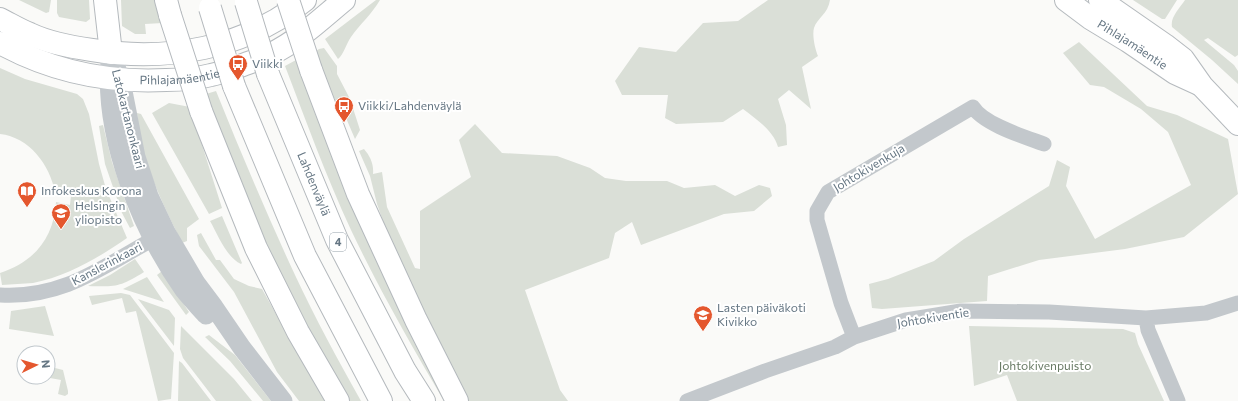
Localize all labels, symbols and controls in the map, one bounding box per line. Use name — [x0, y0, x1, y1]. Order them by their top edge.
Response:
street label: Pihlajamäentie — [1095, 16, 1170, 72]
bus stop icon: Viikki — [227, 53, 249, 81]
place label: Viikki — [252, 56, 283, 70]
street label: Pihlajamäentie — [139, 65, 221, 86]
street label: Latokartanonkaari — [110, 68, 148, 170]
bus stop icon: Viikki/Lahdenväylä — [333, 95, 355, 123]
place label: Viikki/Lahdenväylä — [358, 98, 461, 112]
street label: Johtokivenkuja — [830, 140, 907, 195]
street label: Lahdenväylä — [295, 150, 334, 217]
library icon: Infokeskus Korona — [16, 180, 38, 208]
place label: Infokeskus Korona — [41, 183, 142, 197]
place label: Helsingin yliopisto — [75, 198, 125, 226]
school or university icon: Helsingin yliopisto — [50, 202, 72, 230]
road number: 4 — [330, 233, 346, 251]
street label: Kanslerinkaari — [69, 239, 144, 288]
place label: Lasten päiväkoti Kivikko — [717, 300, 806, 328]
school or university icon: Lasten päiväkoti Kivikko — [692, 304, 714, 332]
street label: Johtokiventie — [896, 304, 970, 331]
north arrow — [16, 345, 56, 385]
park label: Johtokivenpuisto — [999, 358, 1091, 373]
text: N — [40, 359, 53, 369]

